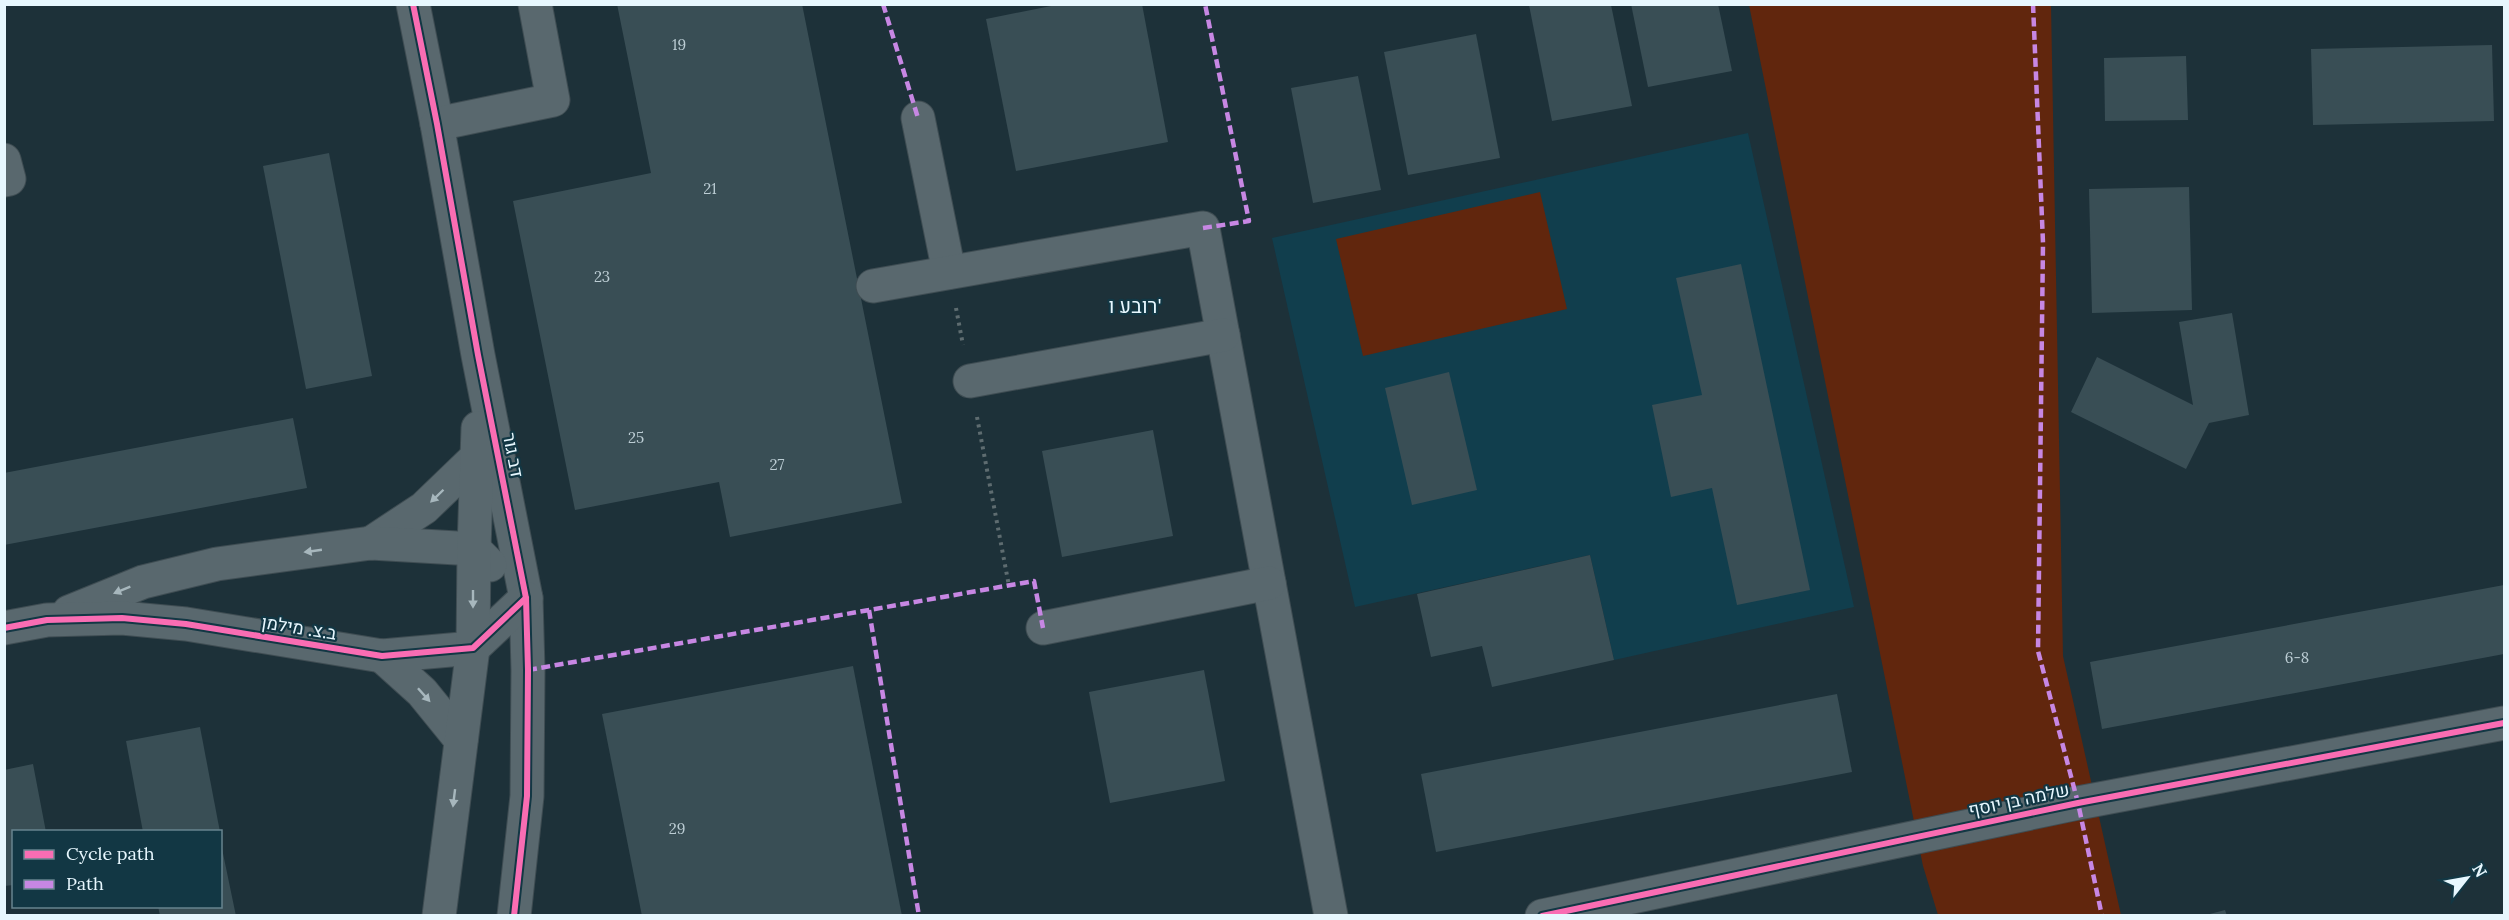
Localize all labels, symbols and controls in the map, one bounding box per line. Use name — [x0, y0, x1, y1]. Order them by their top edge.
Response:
house number: 19 — [672, 35, 686, 54]
house number: 21 — [703, 179, 717, 198]
house number: 23 — [594, 267, 610, 286]
district label: רובע ו' — [1108, 293, 1162, 318]
house number: 25 — [628, 428, 644, 447]
street label: דב גור — [498, 431, 529, 479]
house number: 27 — [770, 455, 785, 474]
one-way arrow — [430, 488, 444, 502]
one-way arrow — [303, 546, 322, 556]
one-way arrow — [113, 585, 131, 595]
one-way arrow — [468, 589, 478, 608]
street label: ב.צ. מילמן — [260, 610, 339, 645]
house number: 6-8 — [2285, 648, 2309, 667]
one-way arrow — [417, 688, 431, 703]
street label: שלמה בן יוסף — [1966, 778, 2071, 821]
one-way arrow — [449, 788, 459, 807]
house number: 29 — [669, 819, 685, 838]
legend — [12, 830, 222, 908]
text: Cycle path — [66, 842, 155, 865]
north arrow — [2437, 848, 2497, 908]
text: N — [2468, 860, 2492, 881]
text: Path — [66, 872, 104, 895]

